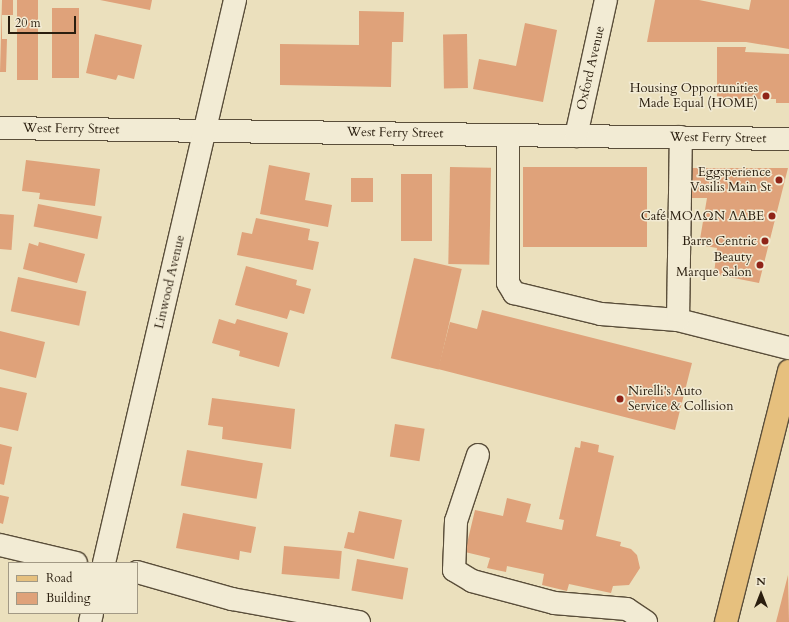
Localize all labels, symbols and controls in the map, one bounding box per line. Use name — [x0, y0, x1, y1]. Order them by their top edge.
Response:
scale bar — [10, 8, 78, 34]
text: 20 m — [15, 15, 41, 31]
street label: Oxford Avenue — [574, 24, 608, 112]
place label: Housing Opportunities Made Equal (HOME) — [630, 81, 758, 112]
marker: Housing Opportunities Made Equal (HOME) — [761, 91, 771, 101]
street label: West Ferry Street — [23, 120, 119, 138]
street label: West Ferry Street — [347, 124, 443, 142]
street label: West Ferry Street — [670, 129, 766, 147]
place label: Eggsperience Vasilis Main St — [690, 165, 771, 196]
marker: Eggsperience Vasilis Main St — [774, 175, 784, 185]
place label: Café MOΛΩN ΛABE — [641, 208, 764, 224]
marker: Café MOΛΩN ΛABE — [767, 211, 777, 221]
street label: Linwood Avenue — [152, 233, 188, 331]
place label: Barre Centric — [682, 233, 757, 249]
marker: Barre Centric — [760, 236, 770, 246]
place label: Beauty Marque Salon — [676, 250, 752, 281]
marker: Beauty Marque Salon — [755, 260, 765, 270]
place label: Nirelli's Auto Service & Collision — [628, 384, 734, 415]
marker: Nirelli's Auto Service & Collision — [615, 394, 625, 404]
legend — [8, 562, 138, 614]
text: Road — [46, 570, 72, 586]
north arrow — [741, 574, 781, 614]
text: N — [756, 574, 766, 589]
text: Building — [46, 590, 90, 606]

